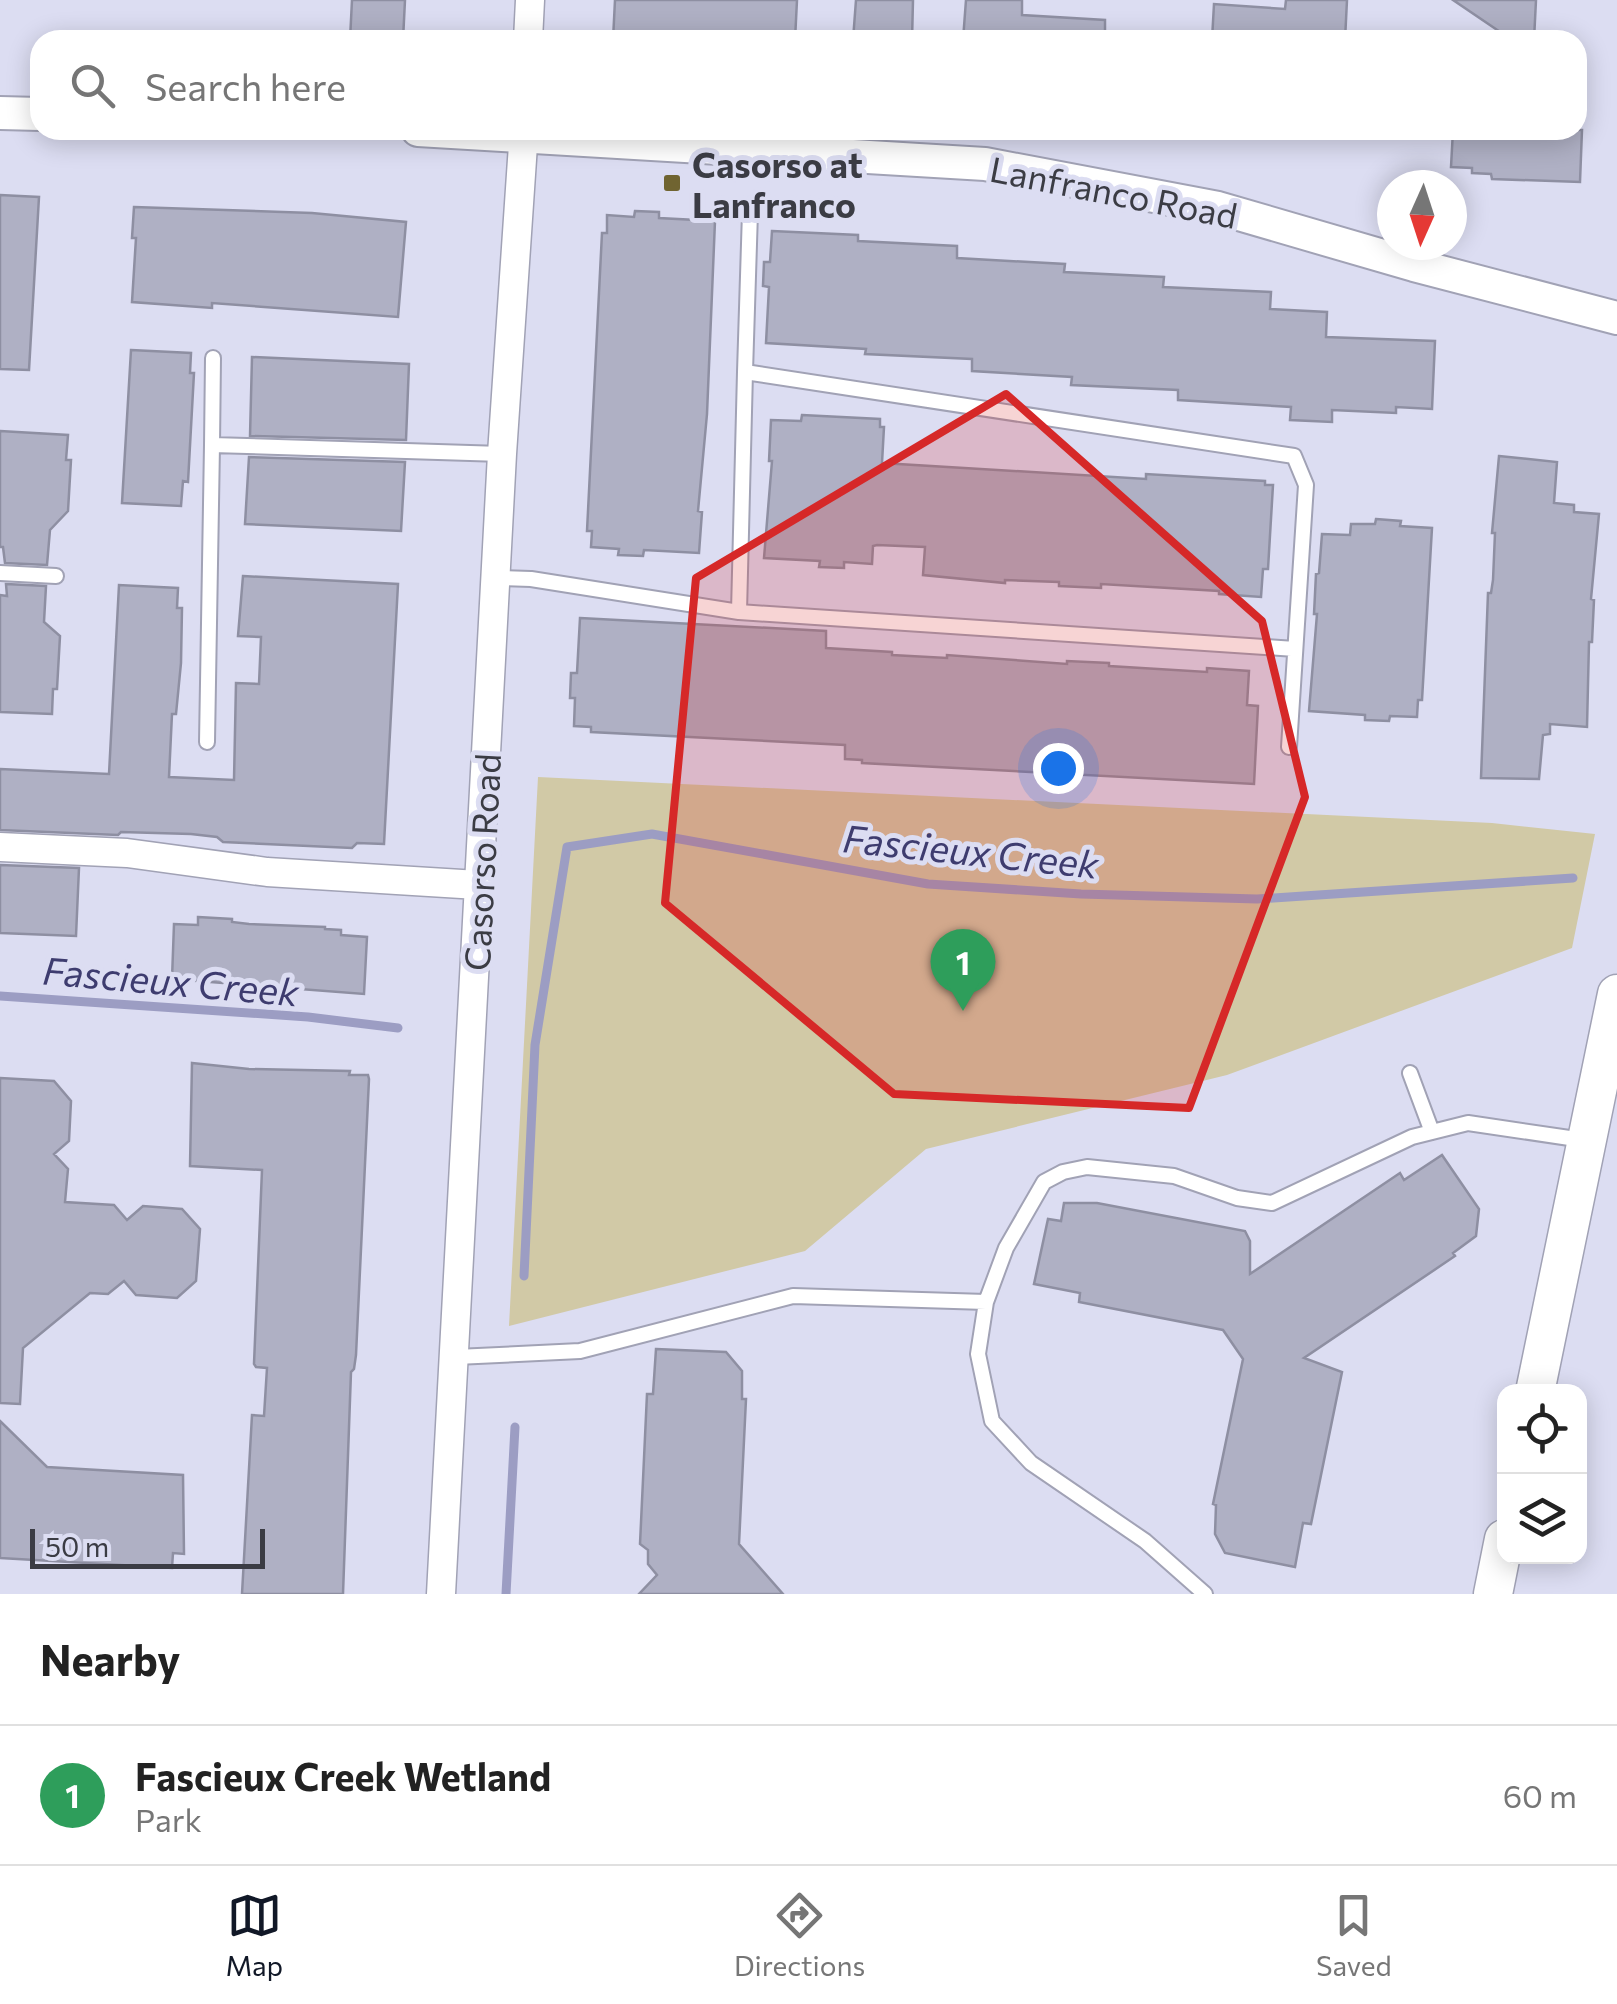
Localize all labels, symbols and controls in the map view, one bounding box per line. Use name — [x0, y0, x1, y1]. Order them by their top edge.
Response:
search box — [30, 30, 1587, 140]
icon: search — [65, 58, 120, 113]
text: Search here — [145, 62, 346, 109]
place label: Casorso at Lanfranco — [692, 142, 863, 225]
street label: Lanfranco Road — [987, 146, 1241, 236]
north arrow — [1377, 170, 1467, 260]
marker: Casorso at Lanfranco — [661, 172, 683, 194]
your location — [1033, 743, 1084, 794]
street label: Casorso Road — [454, 752, 508, 972]
water label: Fascieux Creek — [841, 813, 1103, 887]
pin: 1 — [930, 928, 996, 1011]
water label: Fascieux Creek — [41, 945, 302, 1015]
map controls — [1497, 1384, 1587, 1564]
button: locate — [1497, 1384, 1587, 1474]
button: layers — [1497, 1474, 1587, 1564]
scale bar — [30, 1524, 265, 1568]
text: 50 m — [45, 1529, 109, 1563]
text: Nearby — [40, 1633, 180, 1685]
text: Fascieux Creek Wetland — [135, 1752, 551, 1799]
text: 1 — [65, 1775, 80, 1815]
text: 60 m — [1503, 1775, 1577, 1815]
text: Park — [135, 1799, 202, 1839]
tab: Map — [225, 1888, 283, 1982]
tab: Directions — [734, 1888, 865, 1982]
tab: Saved — [1316, 1888, 1392, 1982]

